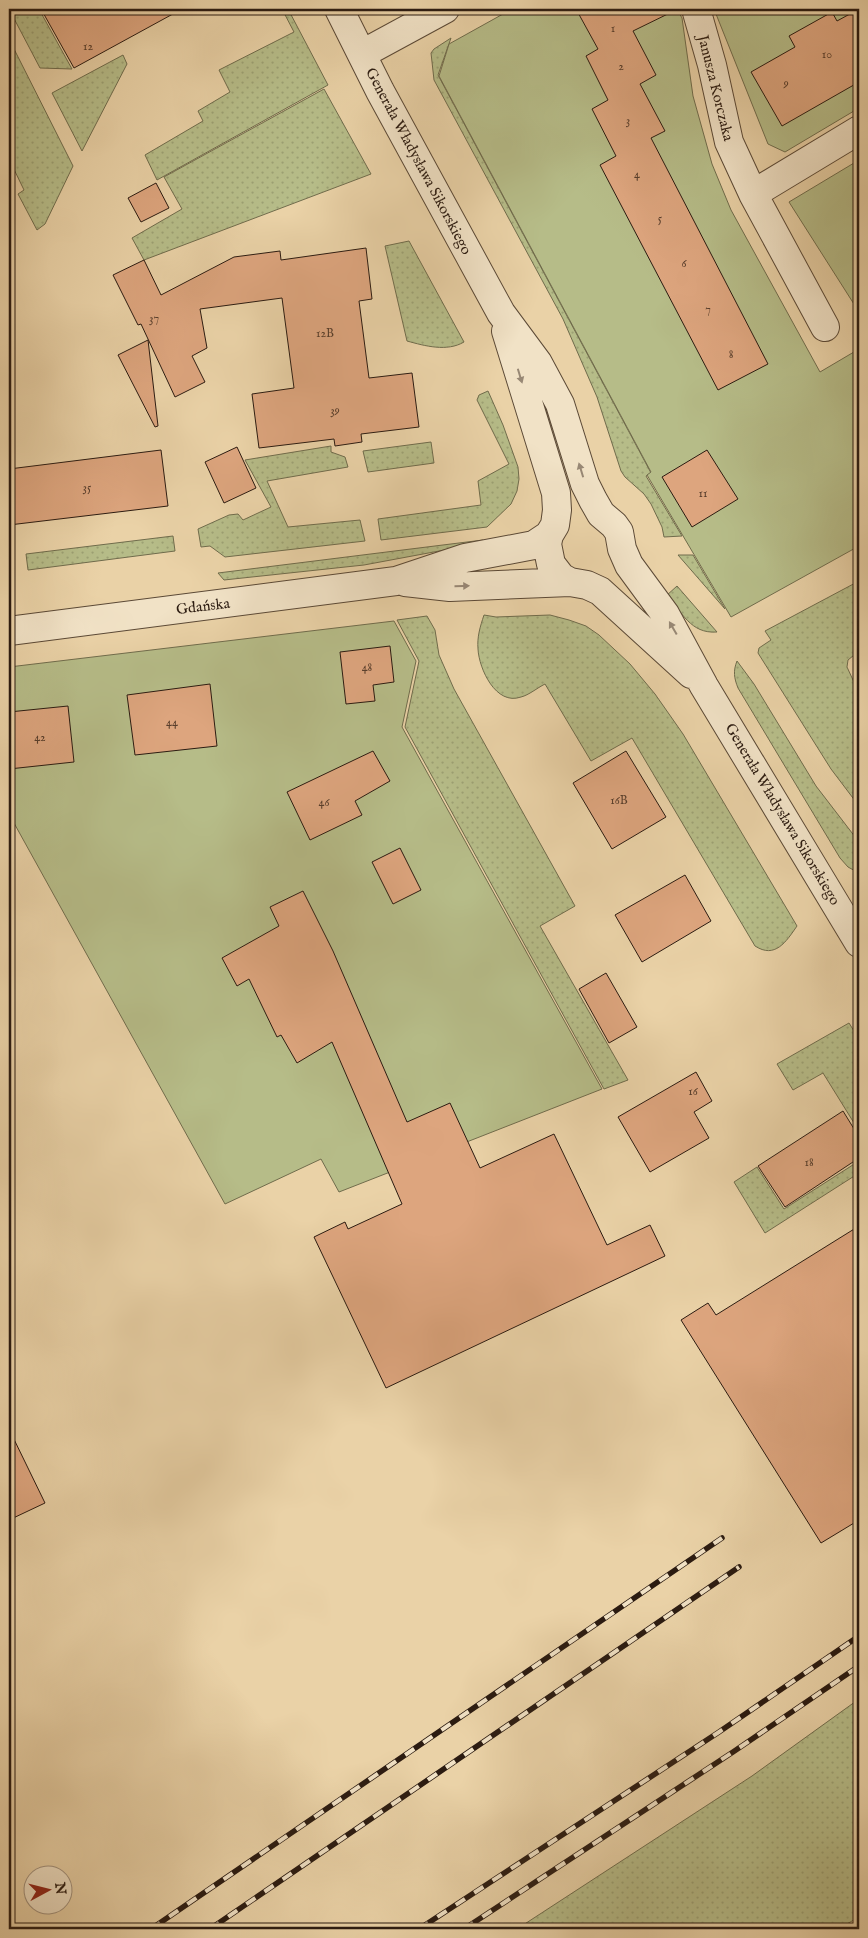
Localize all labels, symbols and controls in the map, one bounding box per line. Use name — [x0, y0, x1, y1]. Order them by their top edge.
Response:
house number: 1 — [611, 21, 615, 36]
street label: Janusza Korczaka — [693, 31, 738, 144]
house number: 12 — [83, 39, 93, 54]
house number: 10 — [822, 47, 832, 62]
house number: 2 — [618, 59, 624, 74]
street label: Generała Władysława Sikorskiego — [361, 65, 476, 258]
house number: 9 — [782, 76, 789, 91]
house number: 3 — [626, 113, 630, 128]
house number: 4 — [634, 167, 640, 182]
house number: 5 — [658, 211, 663, 226]
house number: 6 — [681, 256, 687, 271]
house number: 7 — [705, 302, 711, 317]
house number: 37 — [149, 311, 159, 326]
house number: 12B — [316, 326, 334, 341]
house number: 8 — [729, 347, 734, 362]
one-way arrow — [516, 369, 524, 384]
house number: 39 — [330, 403, 340, 418]
one-way arrow — [576, 462, 584, 477]
house number: 35 — [83, 480, 92, 495]
house number: 11 — [699, 486, 707, 501]
one-way arrow — [455, 582, 471, 590]
street label: Gdańska — [175, 594, 232, 619]
one-way arrow — [669, 621, 677, 635]
house number: 48 — [362, 660, 373, 675]
house number: 44 — [166, 715, 178, 730]
street label: Generała Władysława Sikorskiego — [721, 720, 845, 909]
house number: 42 — [34, 730, 46, 745]
house number: 16B — [610, 793, 628, 808]
house number: 46 — [319, 795, 330, 810]
house number: 16 — [688, 1084, 699, 1099]
house number: 18 — [804, 1155, 814, 1170]
north arrow — [22, 1866, 72, 1916]
text: N — [50, 1880, 70, 1896]

